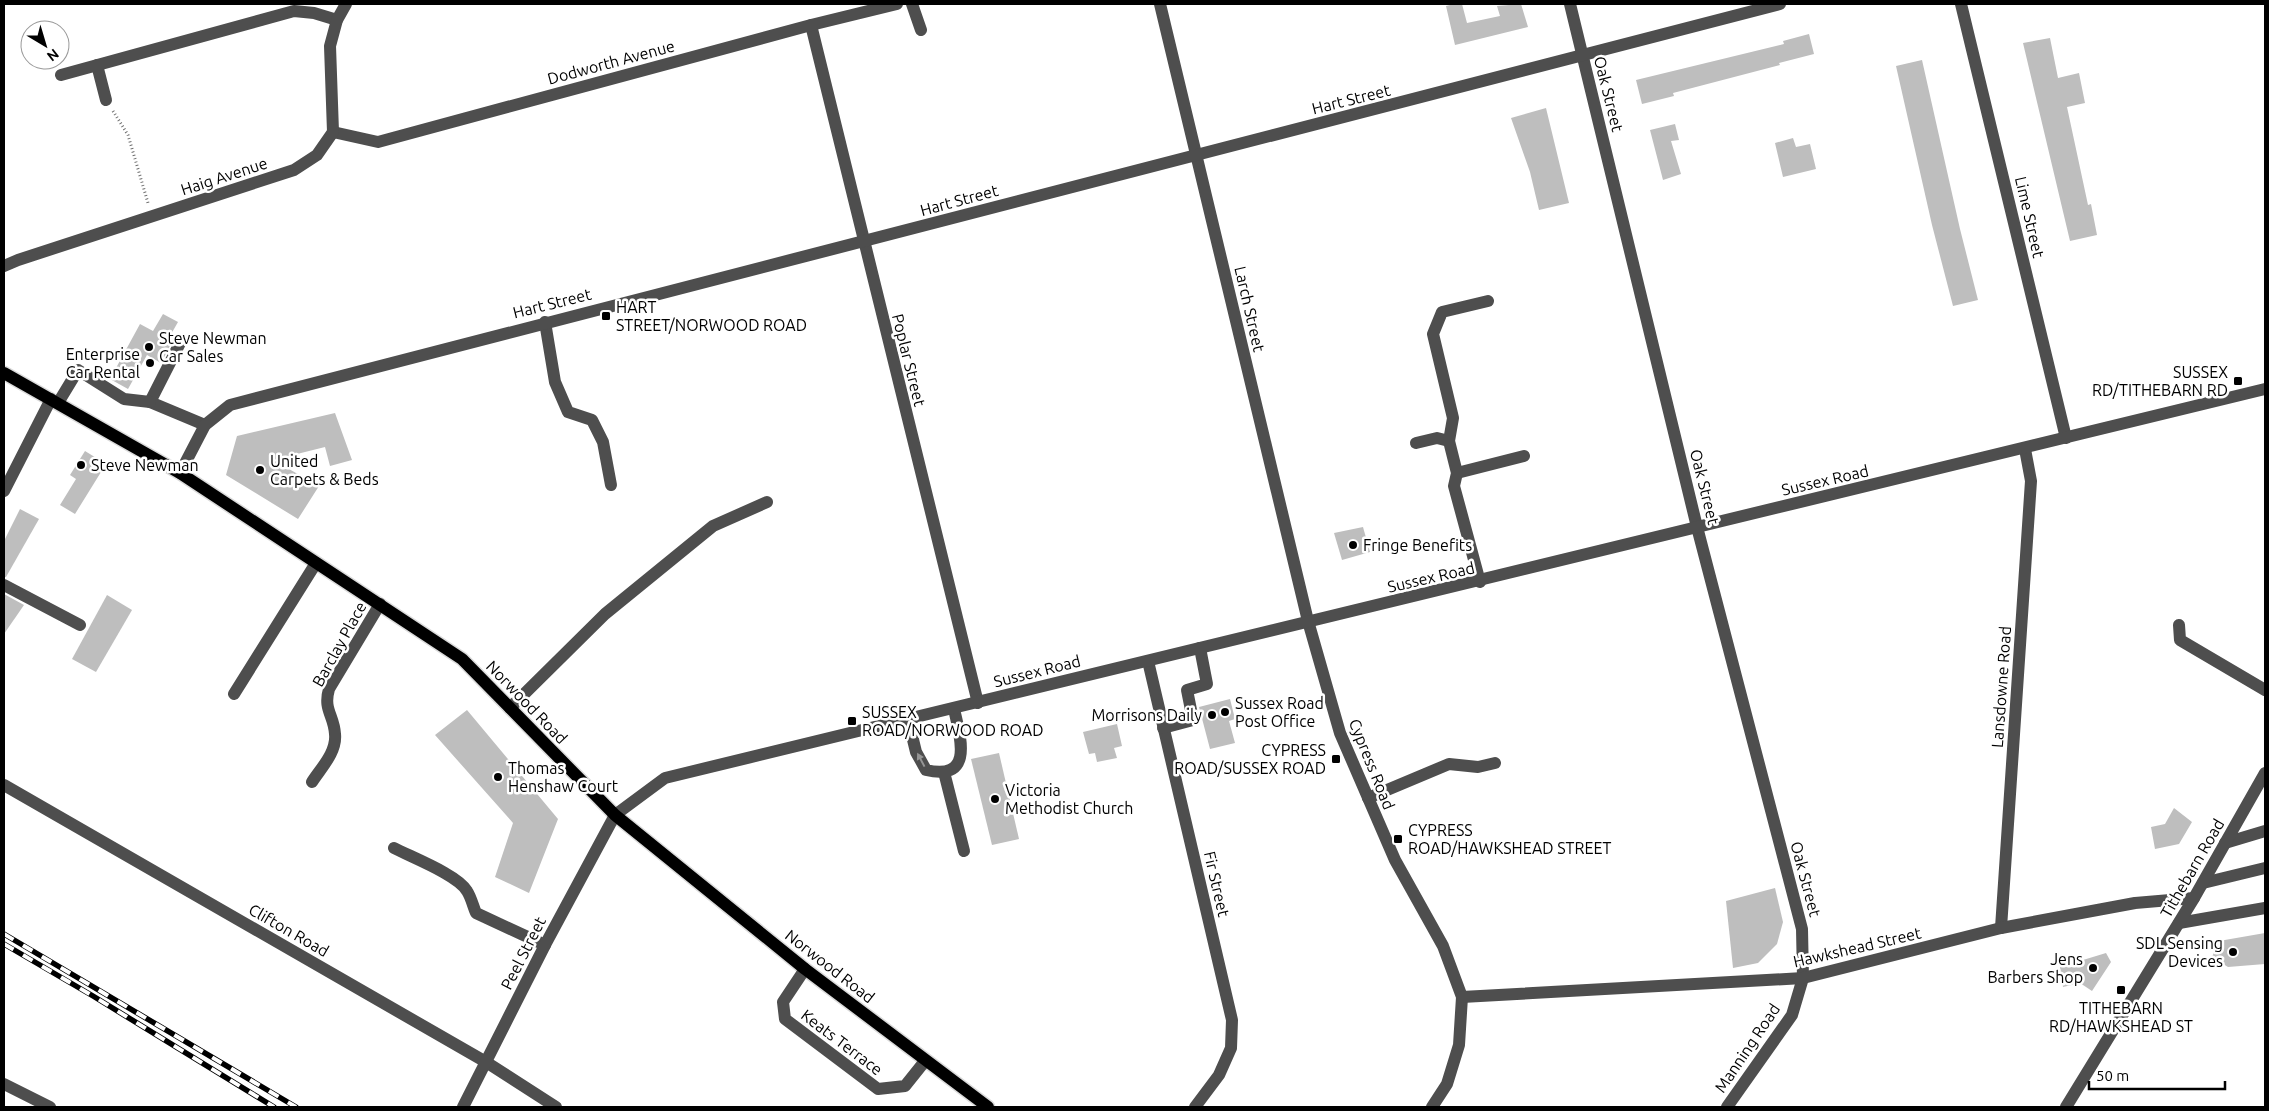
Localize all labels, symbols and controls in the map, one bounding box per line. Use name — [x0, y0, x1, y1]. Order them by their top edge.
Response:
north arrow — [20, 20, 70, 70]
street label: Dodworth Avenue — [545, 36, 677, 88]
text: N — [44, 46, 62, 65]
street label: Oak Street — [1591, 54, 1627, 134]
street label: Hart Street — [1310, 80, 1393, 117]
street label: Haig Avenue — [178, 154, 270, 198]
street label: Lime Street — [2012, 175, 2048, 260]
street label: Hart Street — [918, 181, 1001, 219]
street label: Larch Street — [1231, 264, 1269, 354]
street label: Hart Street — [511, 284, 594, 321]
place label: HART STREET/NORWOOD ROAD — [616, 298, 807, 334]
marker: HART STREET/NORWOOD ROAD — [600, 310, 612, 322]
street label: Poplar Street — [889, 312, 929, 409]
place label: Steve Newman Car Sales — [159, 329, 267, 365]
marker: Steve Newman Car Sales — [143, 341, 155, 353]
place label: Enterprise Car Rental — [66, 345, 140, 381]
marker: Enterprise Car Rental — [144, 357, 156, 369]
place label: SUSSEX RD/TITHEBARN RD — [2092, 363, 2228, 399]
marker: SUSSEX RD/TITHEBARN RD — [2232, 375, 2244, 387]
street label: Oak Street — [1687, 447, 1723, 527]
place label: United Carpets & Beds — [270, 452, 379, 488]
place label: Steve Newman — [91, 456, 199, 474]
marker: Steve Newman — [75, 459, 87, 471]
street label: Sussex Road — [1780, 461, 1870, 499]
marker: United Carpets & Beds — [254, 464, 266, 476]
place label: Fringe Benefits — [1363, 536, 1472, 554]
marker: Fringe Benefits — [1347, 539, 1359, 551]
street label: Sussex Road — [1386, 558, 1476, 596]
street label: Barclay Place — [308, 599, 370, 689]
street label: Lansdowne Road — [1988, 625, 2014, 749]
street label: Sussex Road — [992, 652, 1082, 690]
street label: Norwood Road — [483, 657, 571, 747]
place label: Sussex Road Post Office — [1235, 694, 1324, 730]
place label: SUSSEX ROAD/NORWOOD ROAD — [862, 703, 1044, 739]
place label: Morrisons Daily — [1091, 706, 1202, 724]
marker: Sussex Road Post Office — [1219, 706, 1231, 718]
marker: Morrisons Daily — [1206, 709, 1218, 721]
marker: SUSSEX ROAD/NORWOOD ROAD — [846, 715, 858, 727]
street label: Cypress Road — [1346, 716, 1398, 812]
place label: CYPRESS ROAD/SUSSEX ROAD — [1174, 741, 1326, 777]
one-way arrow — [917, 753, 925, 768]
marker: CYPRESS ROAD/SUSSEX ROAD — [1330, 753, 1342, 765]
place label: Thomas Henshaw Court — [508, 759, 619, 795]
marker: Thomas Henshaw Court — [492, 771, 504, 783]
place label: Victoria Methodist Church — [1005, 781, 1133, 817]
marker: Victoria Methodist Church — [989, 793, 1001, 805]
street label: Tithebarn Road — [2157, 816, 2227, 920]
place label: CYPRESS ROAD/HAWKSHEAD STREET — [1408, 821, 1611, 857]
marker: CYPRESS ROAD/HAWKSHEAD STREET — [1392, 833, 1404, 845]
street label: Oak Street — [1787, 839, 1825, 919]
street label: Fir Street — [1201, 849, 1233, 919]
street label: Clifton Road — [246, 900, 332, 960]
street label: Peel Street — [497, 913, 549, 992]
street label: Hawkshead Street — [1791, 923, 1923, 970]
street label: Norwood Road — [782, 926, 878, 1006]
place label: SDL Sensing Devices — [2136, 934, 2223, 970]
marker: SDL Sensing Devices — [2227, 946, 2239, 958]
place label: Jens Barbers Shop — [1987, 950, 2083, 986]
marker: Jens Barbers Shop — [2087, 962, 2099, 974]
marker: TITHEBARN RD/HAWKSHEAD ST — [2115, 984, 2127, 996]
place label: TITHEBARN RD/HAWKSHEAD ST — [2049, 999, 2193, 1035]
street label: Manning Road — [1711, 1000, 1783, 1096]
street label: Keats Terrace — [798, 1006, 886, 1078]
scale bar — [2089, 1058, 2225, 1090]
text: 50 m — [2096, 1067, 2129, 1084]

